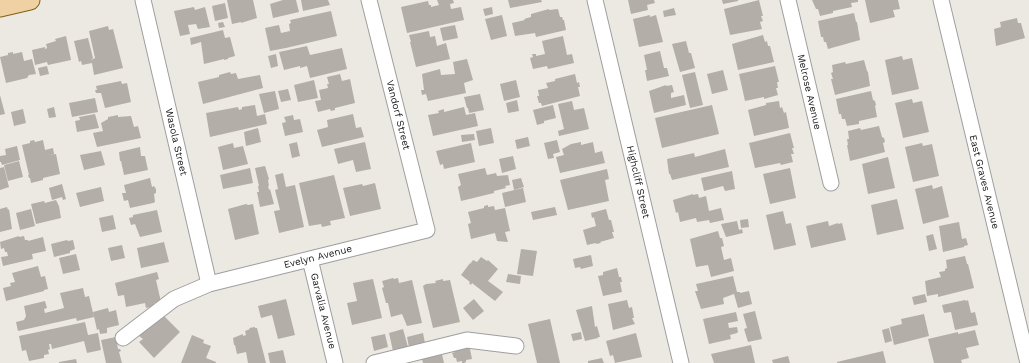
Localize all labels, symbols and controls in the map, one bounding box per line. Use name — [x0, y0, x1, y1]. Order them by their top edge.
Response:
street label: Melrose Avenue — [794, 53, 824, 131]
street label: Vandorf Street — [384, 79, 412, 151]
street label: Wasola Street — [162, 107, 190, 177]
street label: East Graves Avenue — [966, 134, 1002, 230]
street label: Highcliff Street — [624, 145, 652, 219]
street label: Evelyn Avenue — [283, 243, 353, 271]
street label: Garvalia Avenue — [308, 272, 338, 350]

